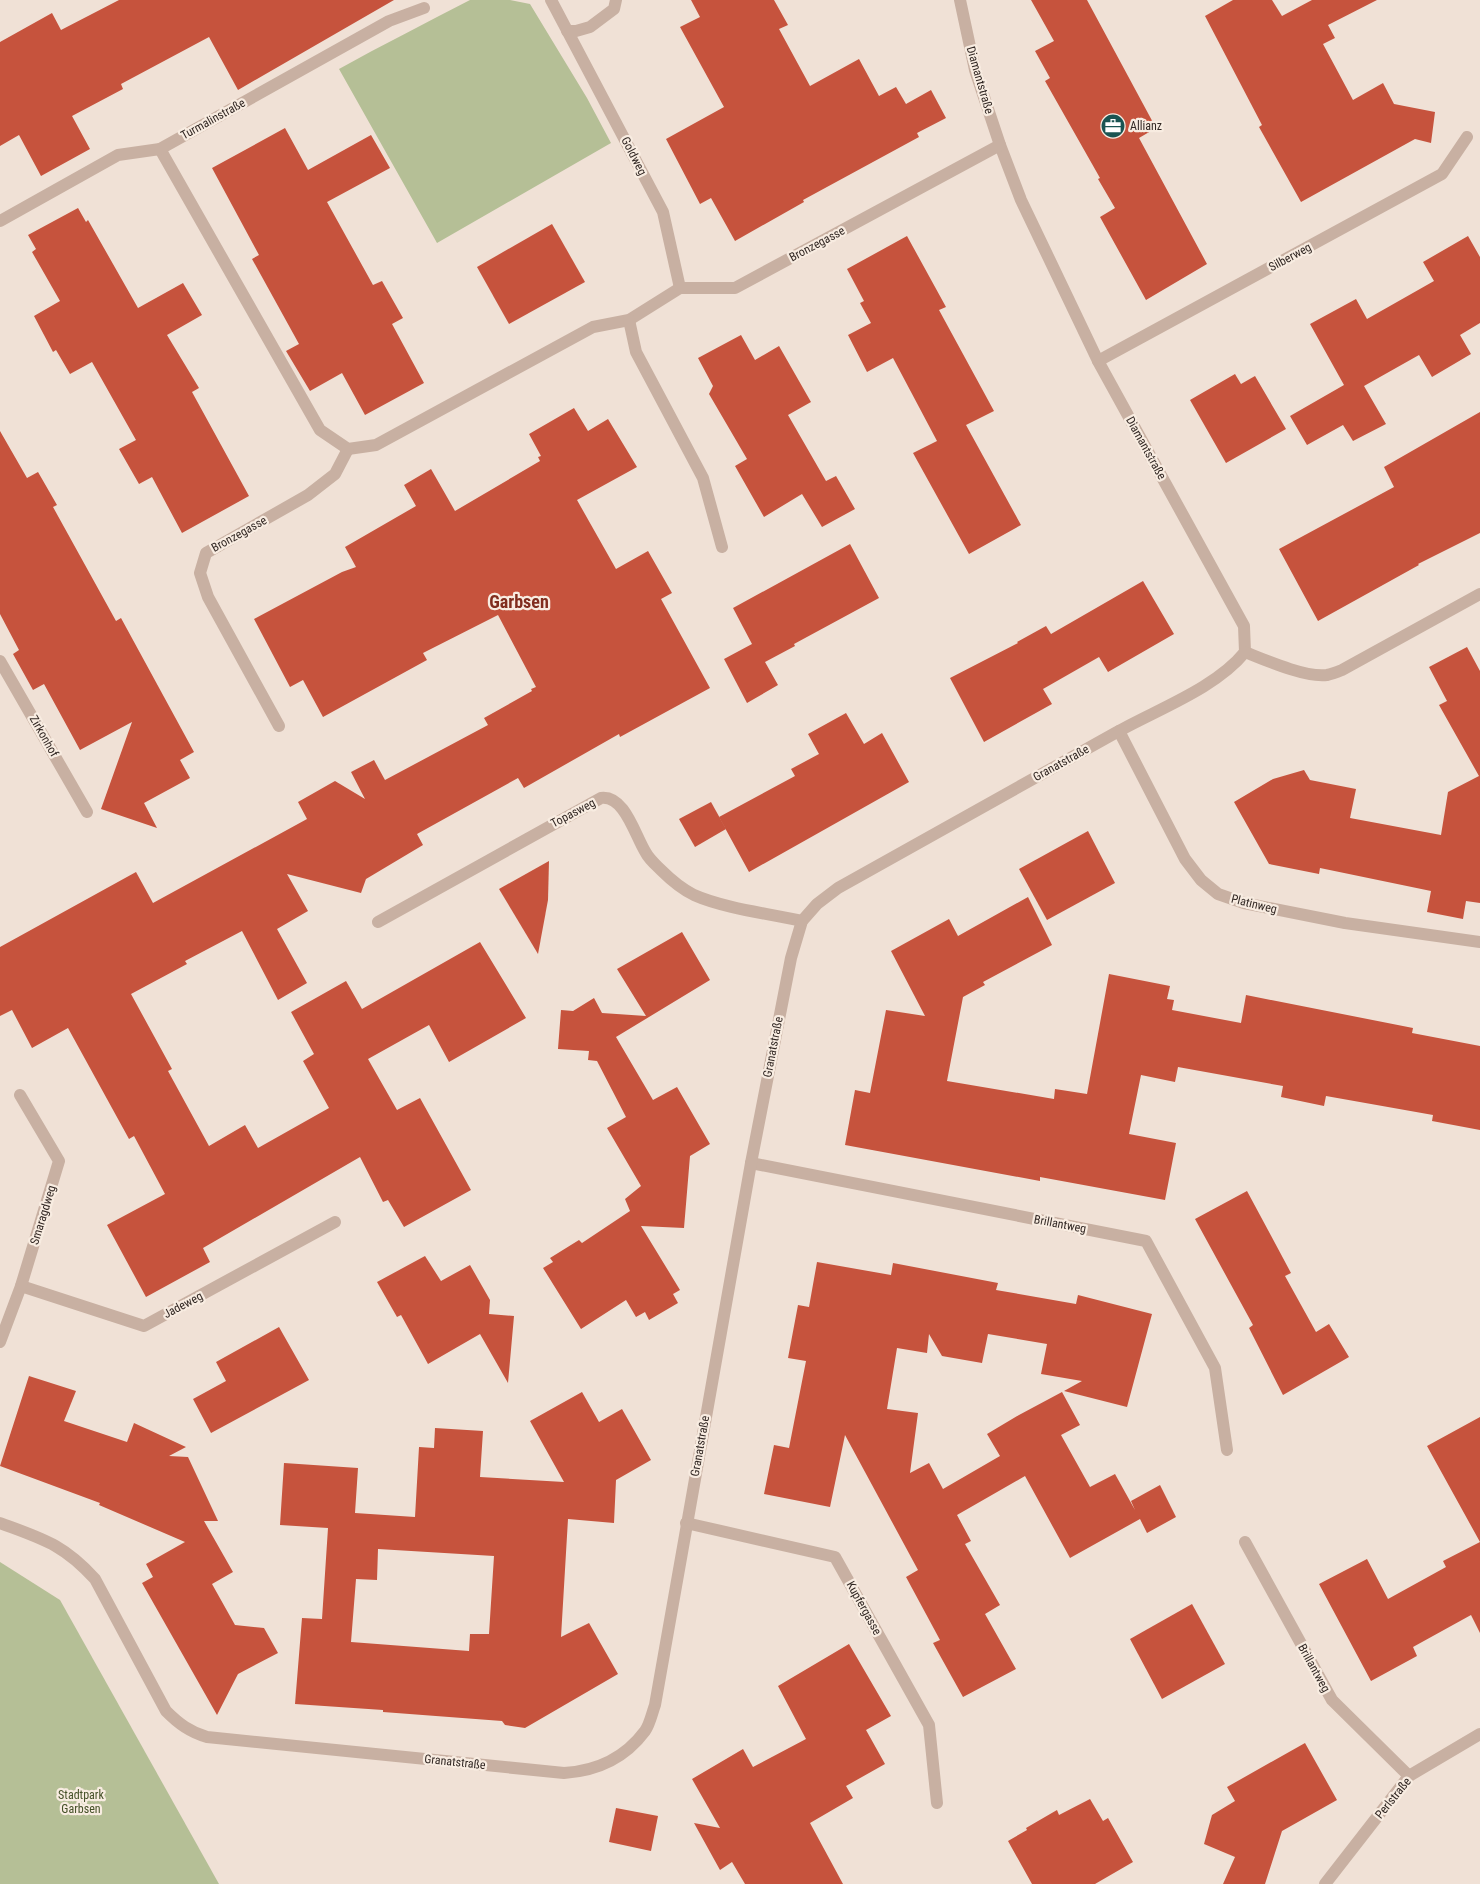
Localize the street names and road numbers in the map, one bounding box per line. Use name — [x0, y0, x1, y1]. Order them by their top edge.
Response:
street label: Diamantstraße — [964, 45, 996, 116]
street label: Turmalinstraße — [178, 95, 248, 142]
street label: Goldweg — [618, 134, 650, 178]
street label: Bronzegasse — [787, 223, 848, 264]
street label: Silberweg — [1266, 240, 1314, 274]
street label: Diamantstraße — [1123, 414, 1169, 482]
street label: Bronzegasse — [209, 513, 269, 555]
street label: Zirkonhof — [27, 713, 62, 759]
street label: Granatstraße — [1031, 742, 1092, 784]
street label: Topasweg — [548, 795, 598, 830]
street label: Platinweg — [1230, 892, 1278, 916]
street label: Granatstraße — [760, 1015, 786, 1078]
street label: Smaragdweg — [27, 1184, 59, 1246]
street label: Brillantweg — [1033, 1212, 1087, 1236]
street label: Jadeweg — [161, 1289, 205, 1321]
street label: Granatstraße — [688, 1414, 712, 1477]
street label: Kupfergasse — [844, 1579, 885, 1638]
street label: Brillantweg — [1295, 1641, 1333, 1695]
street label: Granatstraße — [424, 1752, 487, 1772]
street label: Perlstraße — [1372, 1774, 1414, 1821]

